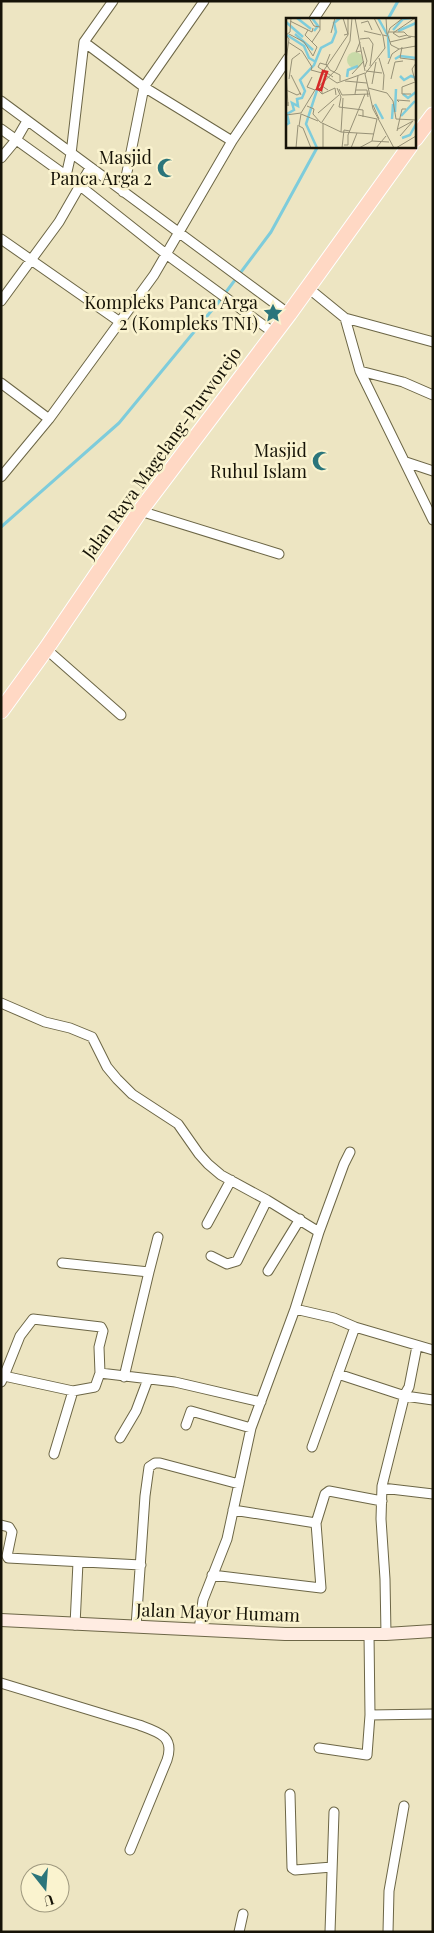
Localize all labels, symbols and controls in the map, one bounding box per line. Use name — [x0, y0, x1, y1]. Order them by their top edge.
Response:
inset map — [286, 18, 416, 148]
place label: Masjid Panca Arga 2 — [50, 145, 153, 190]
mosque icon: Masjid Panca Arga 2 — [156, 157, 178, 179]
place label: Kompleks Panca Arga 2 (Kompleks TNI) — [84, 290, 258, 335]
place icon: Kompleks Panca Arga 2 (Kompleks TNI) — [262, 302, 284, 324]
street label: Jalan Raya Magelang-Purworejo — [76, 342, 246, 564]
place label: Masjid Ruhul Islam — [210, 438, 308, 483]
mosque icon: Masjid Ruhul Islam — [311, 450, 333, 472]
street label: Jalan Mayor Humam — [135, 1597, 300, 1627]
north arrow — [20, 1863, 70, 1913]
text: U — [41, 1890, 56, 1912]

